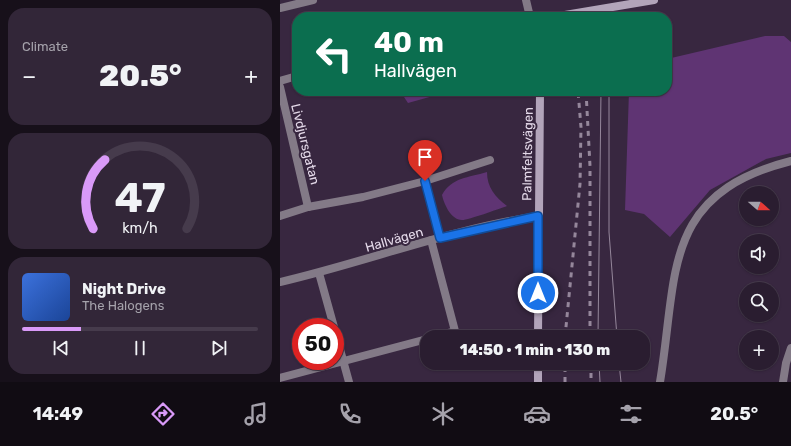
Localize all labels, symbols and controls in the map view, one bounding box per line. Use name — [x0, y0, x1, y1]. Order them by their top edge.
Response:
text: 40 m — [374, 26, 444, 59]
icon: left — [308, 28, 360, 80]
text: Climate — [22, 39, 68, 54]
text: 20.5° — [99, 58, 182, 94]
text: Hallvägen — [374, 60, 457, 82]
text: − — [22, 63, 36, 90]
text: + — [244, 63, 258, 90]
street label: Livdjursgatan — [287, 102, 323, 186]
street label: Palmfeltsvägen — [519, 107, 537, 201]
pin — [408, 140, 442, 181]
icon: arrive — [414, 146, 436, 168]
text: 47 — [114, 173, 166, 222]
north arrow — [739, 186, 779, 226]
map controls — [739, 186, 779, 370]
text: km/h — [122, 220, 158, 237]
street label: Hallvägen — [363, 224, 425, 256]
button: sound — [739, 234, 779, 274]
position arrow — [517, 272, 559, 314]
text: Night Drive — [82, 280, 166, 298]
button: search — [739, 282, 779, 322]
text: The Halogens — [82, 298, 164, 313]
speed limit sign: 50 — [292, 318, 344, 370]
button: + — [739, 330, 779, 370]
icon: previous — [50, 337, 72, 359]
icon: pause — [129, 337, 151, 359]
icon: next — [208, 337, 230, 359]
text: 14:50 · 1 min · 130 m — [460, 341, 610, 359]
icon: directions — [149, 400, 177, 428]
icon: music — [242, 400, 270, 428]
icon: phone — [336, 400, 364, 428]
icon: climate — [429, 400, 457, 428]
icon: car — [523, 400, 551, 428]
icon: filters — [617, 400, 645, 428]
text: 14:49 — [33, 403, 83, 425]
text: 20.5° — [710, 403, 758, 425]

